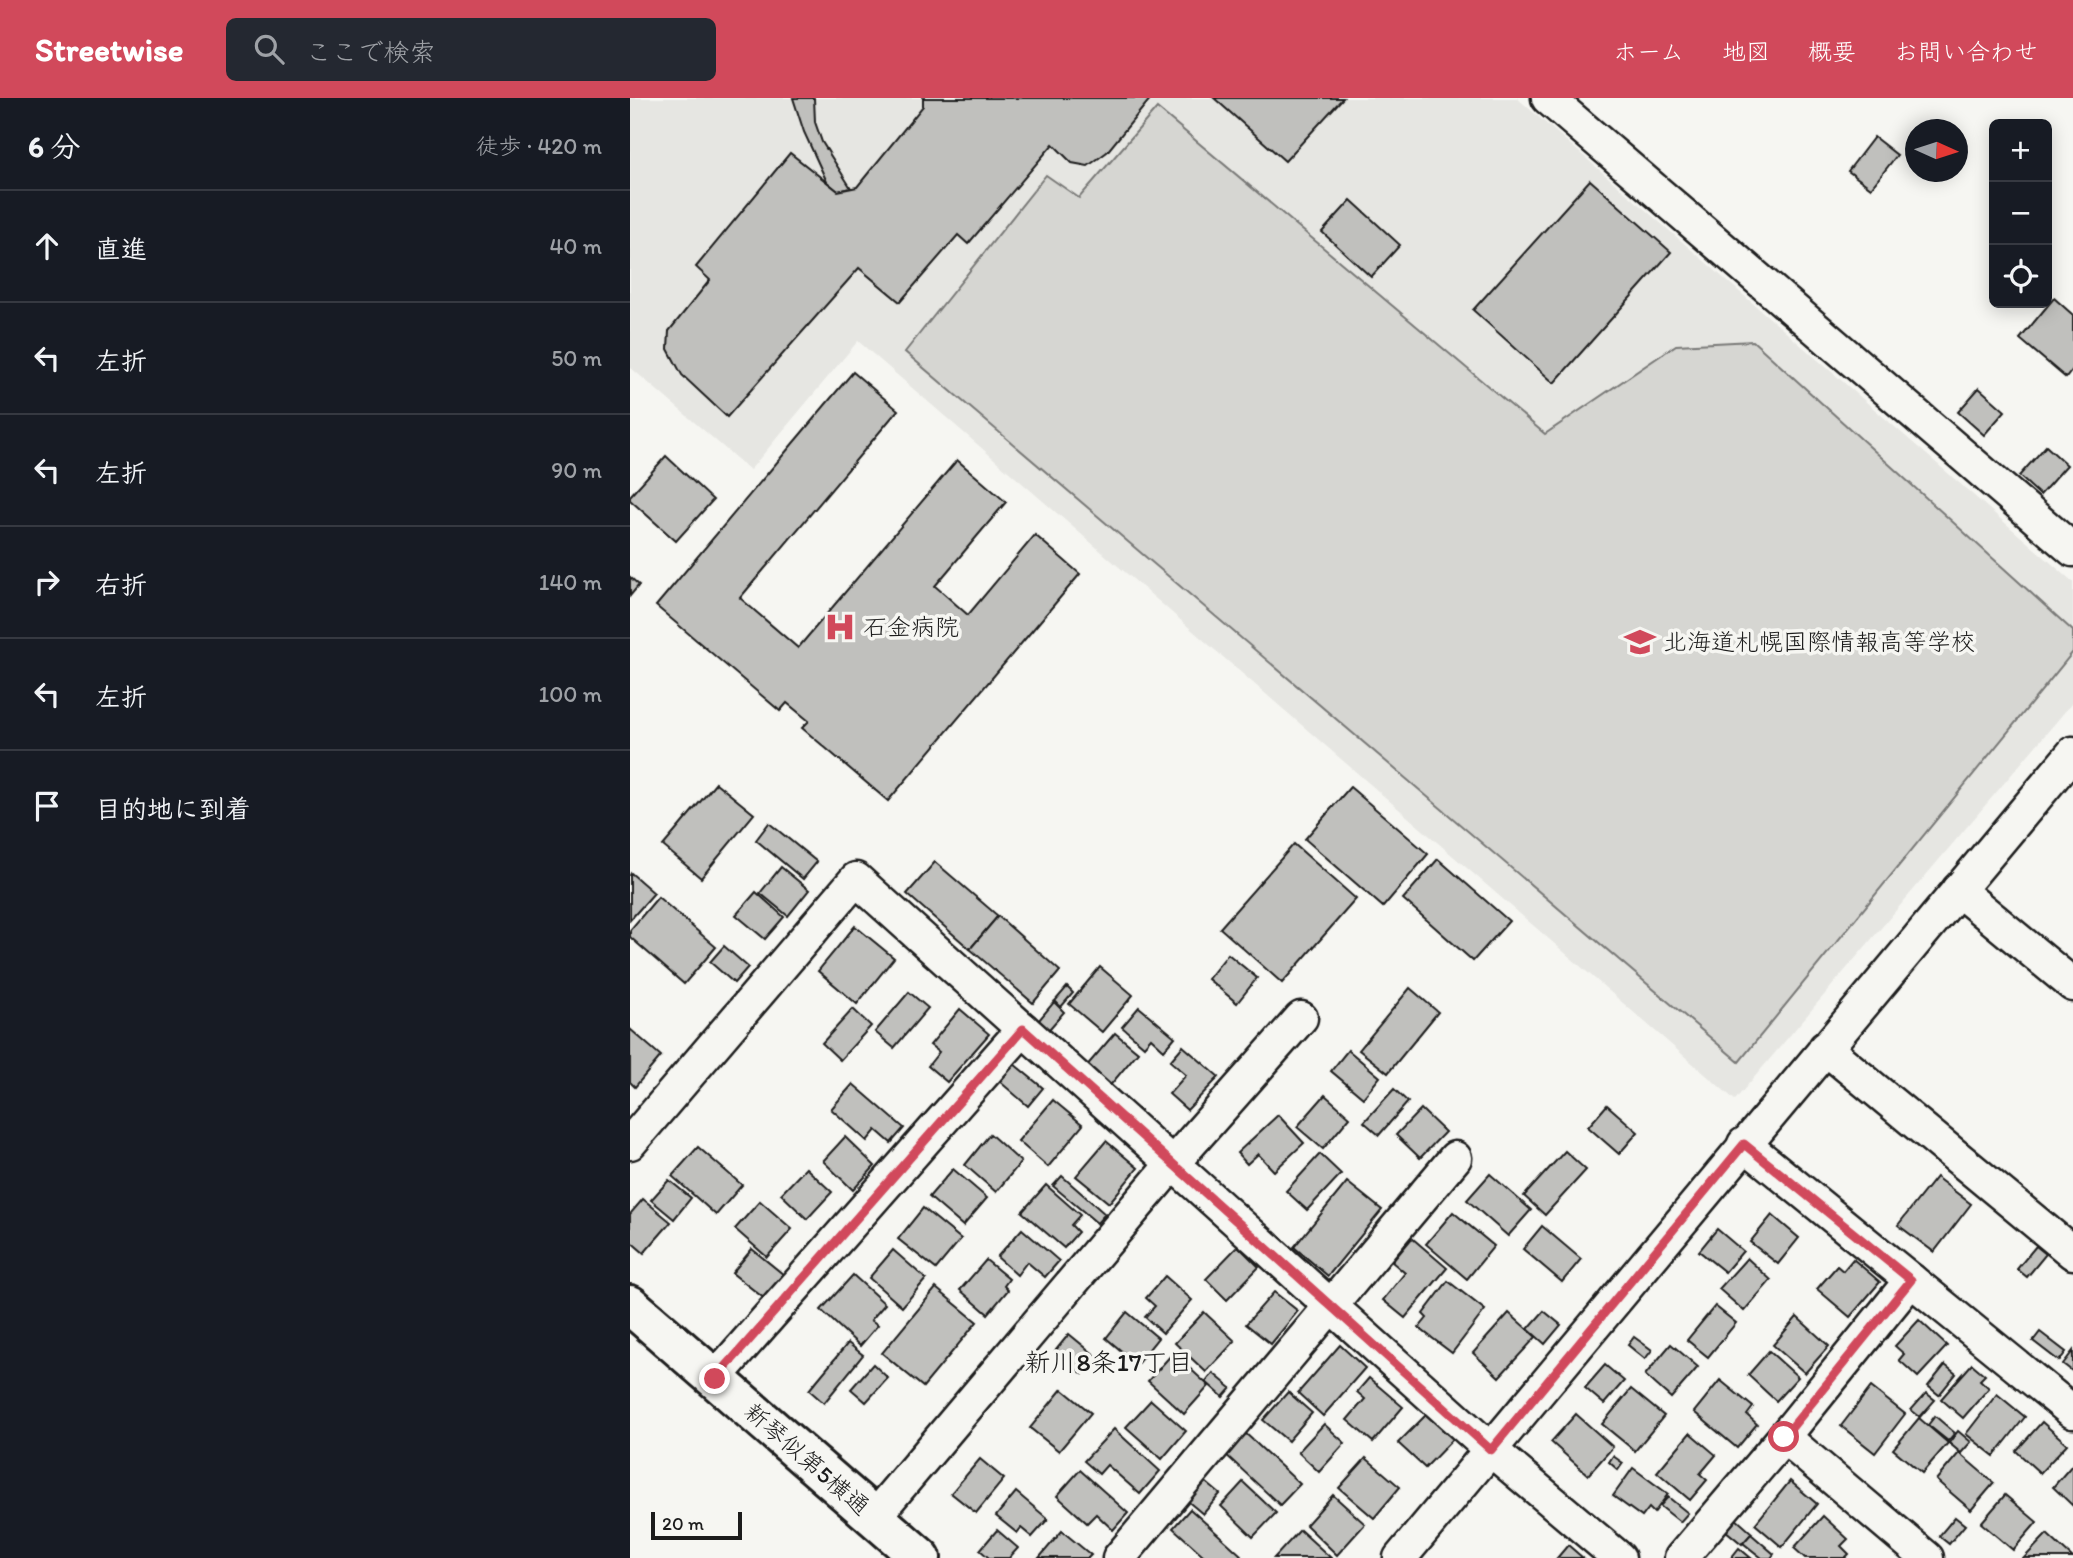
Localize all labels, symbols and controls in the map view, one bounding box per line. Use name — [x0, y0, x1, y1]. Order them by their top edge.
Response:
search box — [226, 18, 716, 81]
text: Streetwise — [35, 30, 184, 69]
icon: search — [250, 30, 288, 68]
text: ここで検索 — [306, 36, 436, 68]
text: ホーム — [1613, 37, 1684, 66]
text: 地図 — [1722, 37, 1770, 66]
text: 概要 — [1808, 37, 1856, 66]
text: お問い合わせ — [1894, 37, 2038, 66]
north arrow — [1905, 119, 1968, 182]
map controls — [1989, 119, 2052, 308]
button: + — [1989, 119, 2052, 182]
text: 6 分 — [28, 128, 81, 165]
text: 徒歩 · 420 m — [476, 132, 602, 160]
button: − — [1989, 182, 2052, 245]
icon: ahead — [28, 227, 66, 265]
text: 40 m — [549, 232, 602, 260]
text: 直進 — [95, 233, 147, 265]
button: locate — [1989, 245, 2052, 308]
icon: left — [28, 339, 66, 377]
text: 50 m — [551, 344, 602, 372]
text: 左折 — [95, 345, 147, 377]
icon: left — [28, 451, 66, 489]
text: 90 m — [551, 456, 602, 484]
text: 左折 — [95, 457, 147, 489]
icon: right — [28, 563, 66, 601]
text: 140 m — [539, 568, 602, 596]
text: 右折 — [95, 569, 147, 601]
hospital icon: 石金病院 — [823, 610, 857, 644]
place label: 石金病院 — [863, 612, 959, 641]
school or university icon: 北海道札幌国際情報高等学校 — [1623, 625, 1657, 659]
place label: 北海道札幌国際情報高等学校 — [1663, 627, 1975, 656]
icon: left — [28, 675, 66, 713]
text: 100 m — [538, 680, 602, 708]
text: 左折 — [95, 681, 147, 713]
icon: arrive — [28, 787, 66, 825]
text: 目的地に到着 — [95, 793, 251, 825]
district label: 新川8条17丁目 — [1024, 1346, 1194, 1378]
route end — [699, 1363, 730, 1394]
street label: 新琴似第5横通 — [739, 1396, 876, 1521]
route start — [1768, 1421, 1799, 1452]
scale bar — [651, 1509, 742, 1541]
text: 20 m — [662, 1512, 704, 1535]

